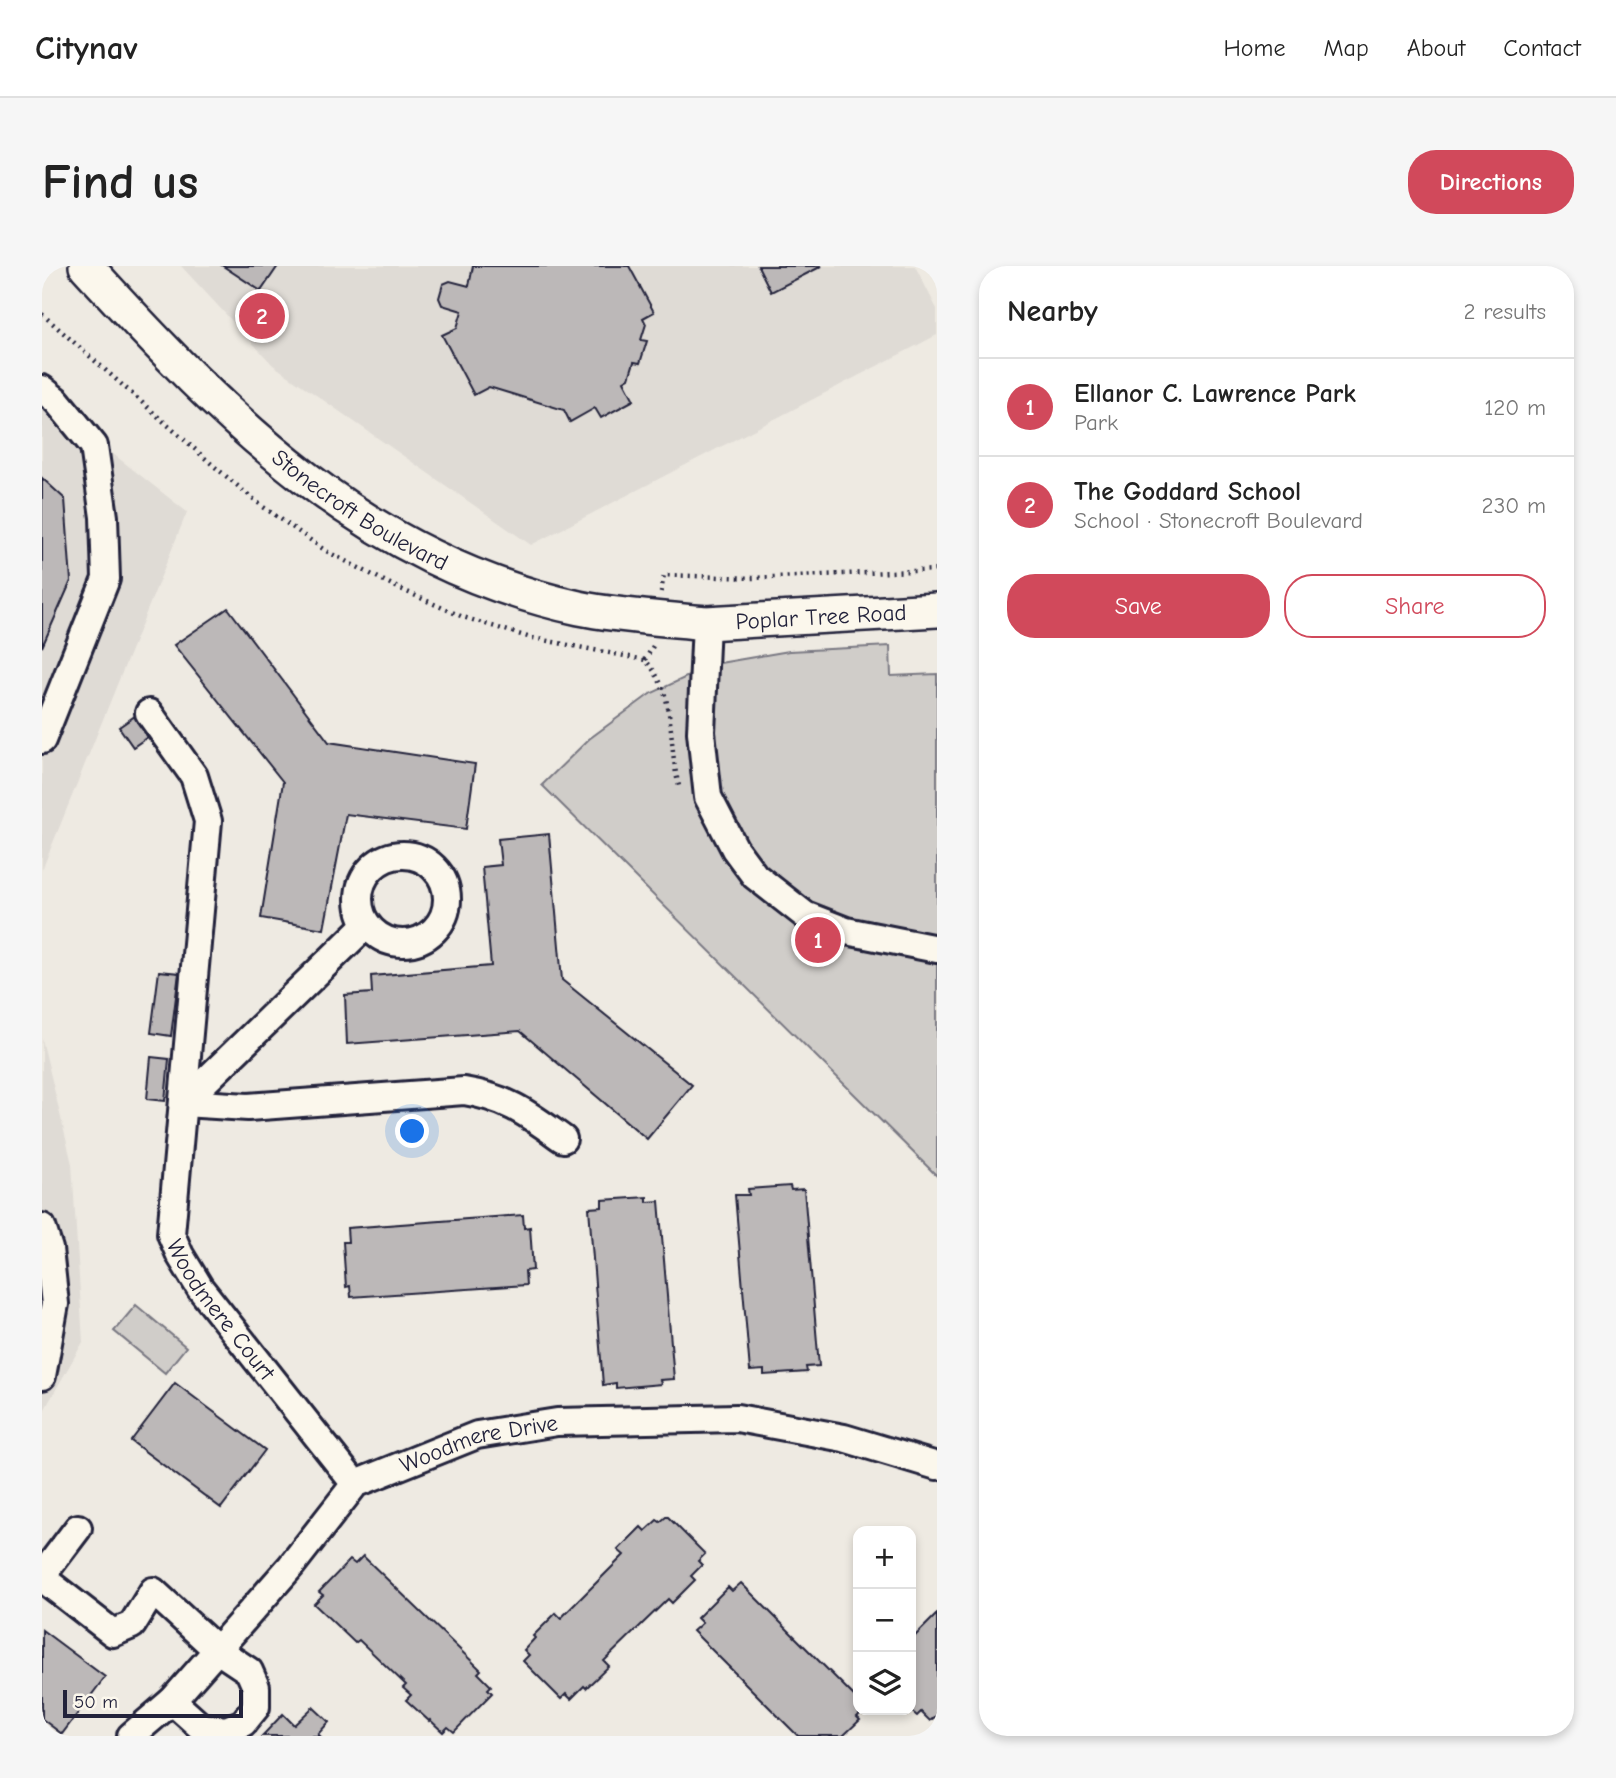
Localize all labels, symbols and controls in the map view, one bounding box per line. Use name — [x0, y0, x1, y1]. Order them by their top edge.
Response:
text: Citynav — [35, 29, 138, 67]
text: Home — [1224, 34, 1285, 62]
text: Map — [1323, 34, 1369, 62]
text: About — [1407, 34, 1465, 62]
text: Contact — [1503, 34, 1581, 62]
button: Directions — [1408, 150, 1574, 214]
text: Find us — [42, 154, 198, 210]
pin: 2 — [239, 290, 285, 342]
text: Nearby — [1007, 294, 1098, 329]
text: 2 results — [1464, 298, 1546, 325]
text: Ellanor C. Lawrence Park — [1074, 379, 1356, 409]
text: 1 — [1025, 394, 1035, 421]
text: 120 m — [1484, 394, 1546, 421]
text: Park — [1074, 409, 1118, 436]
street label: Stonecroft Boulevard — [267, 443, 452, 576]
text: The Goddard School — [1074, 477, 1301, 507]
text: 2 — [1024, 492, 1036, 519]
text: 230 m — [1482, 492, 1546, 519]
text: School · Stonecroft Boulevard — [1074, 507, 1363, 534]
button: Save — [1007, 574, 1270, 638]
button: Share — [1284, 574, 1546, 638]
street label: Poplar Tree Road — [735, 598, 907, 635]
pin: 1 — [795, 914, 841, 966]
your location — [395, 1114, 429, 1148]
street label: Woodmere Court — [161, 1235, 282, 1386]
street label: Woodmere Drive — [396, 1409, 560, 1478]
map controls — [853, 1526, 916, 1715]
button: + — [853, 1526, 916, 1589]
button: − — [853, 1589, 916, 1652]
button: layers — [853, 1652, 916, 1715]
scale bar — [63, 1687, 243, 1719]
text: 50 m — [74, 1691, 118, 1713]

